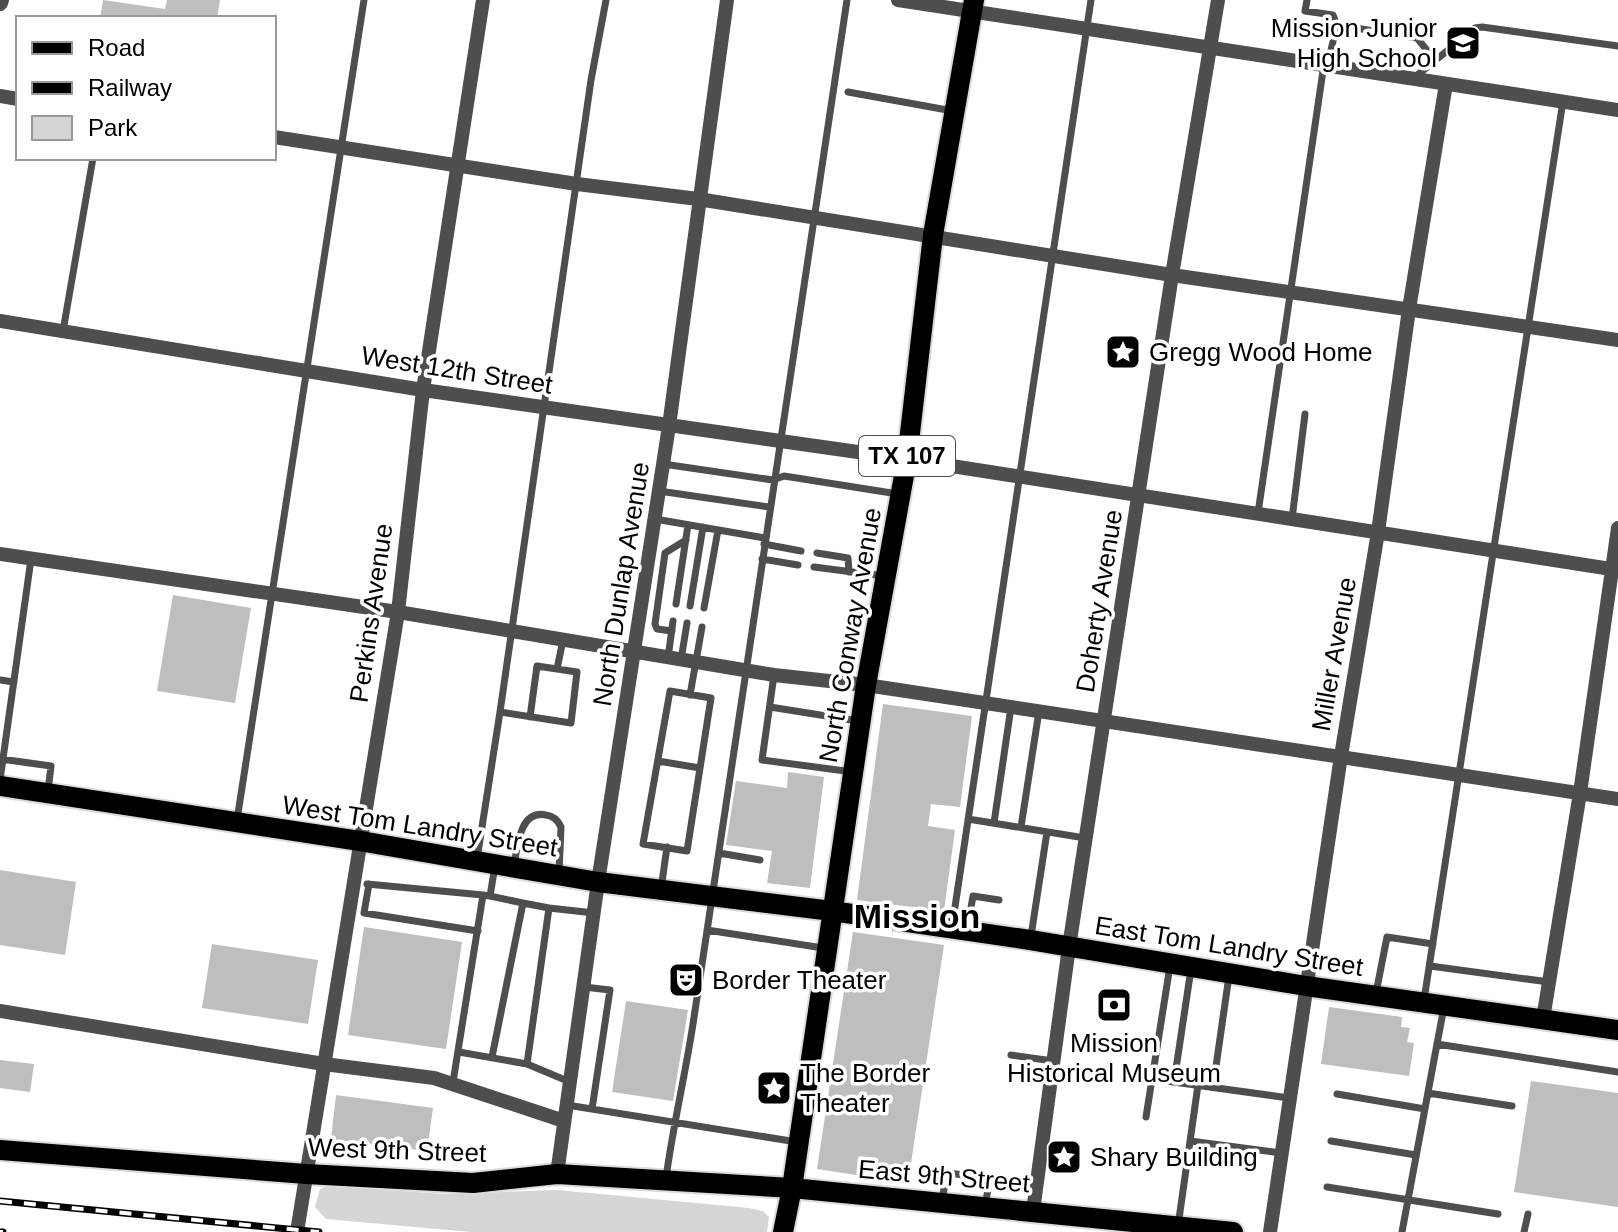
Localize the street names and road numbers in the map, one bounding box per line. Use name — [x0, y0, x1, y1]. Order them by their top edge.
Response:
street label: West 12th Street — [359, 340, 556, 400]
road number: TX 107 — [859, 436, 955, 476]
street label: North Dunlap Avenue — [587, 460, 655, 708]
street label: North Conway Avenue — [813, 505, 887, 765]
street label: Doherty Avenue — [1070, 508, 1128, 694]
street label: Perkins Avenue — [344, 522, 398, 704]
street label: Miller Avenue — [1306, 575, 1362, 733]
street label: West Tom Landry Street — [280, 789, 560, 863]
street label: East Tom Landry Street — [1093, 910, 1366, 982]
street label: West 9th Street — [307, 1132, 488, 1168]
street label: East 9th Street — [857, 1154, 1032, 1199]

